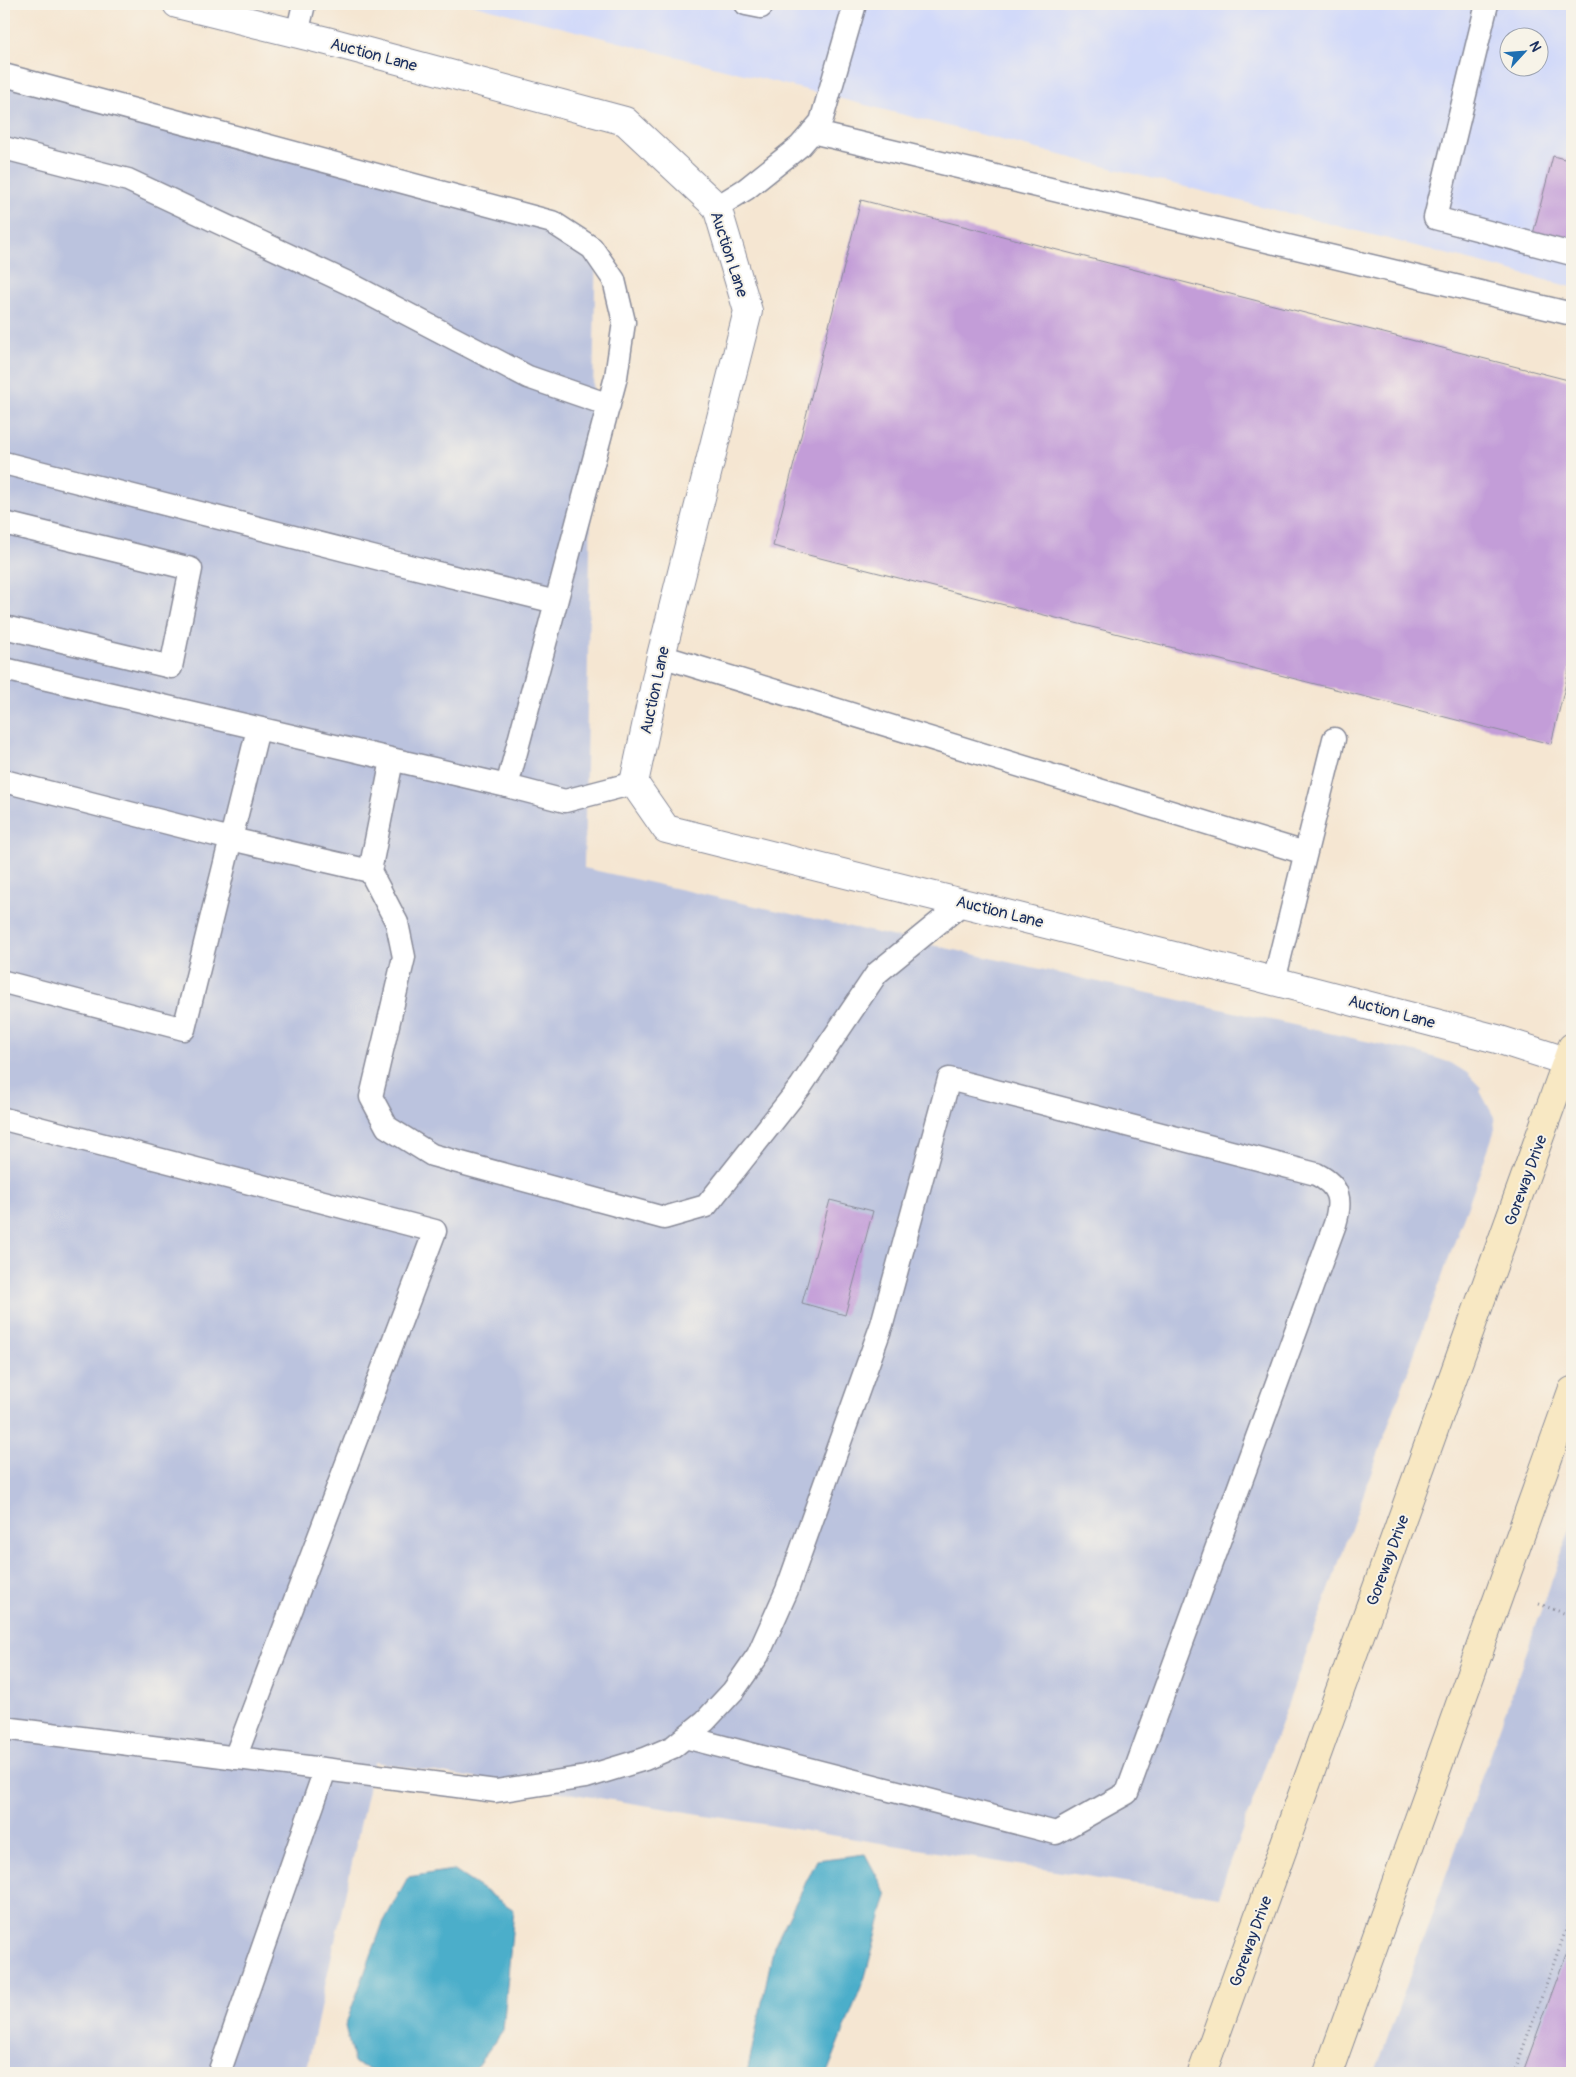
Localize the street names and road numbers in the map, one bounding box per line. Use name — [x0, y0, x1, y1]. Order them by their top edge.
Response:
street label: Auction Lane — [328, 34, 419, 76]
street label: Auction Lane — [706, 209, 752, 300]
street label: Auction Lane — [636, 644, 674, 736]
street label: Auction Lane — [954, 891, 1046, 932]
street label: Auction Lane — [1346, 991, 1437, 1033]
street label: Goreway Drive — [1500, 1132, 1552, 1228]
street label: Goreway Drive — [1362, 1512, 1414, 1608]
street label: Goreway Drive — [1225, 1893, 1277, 1989]

